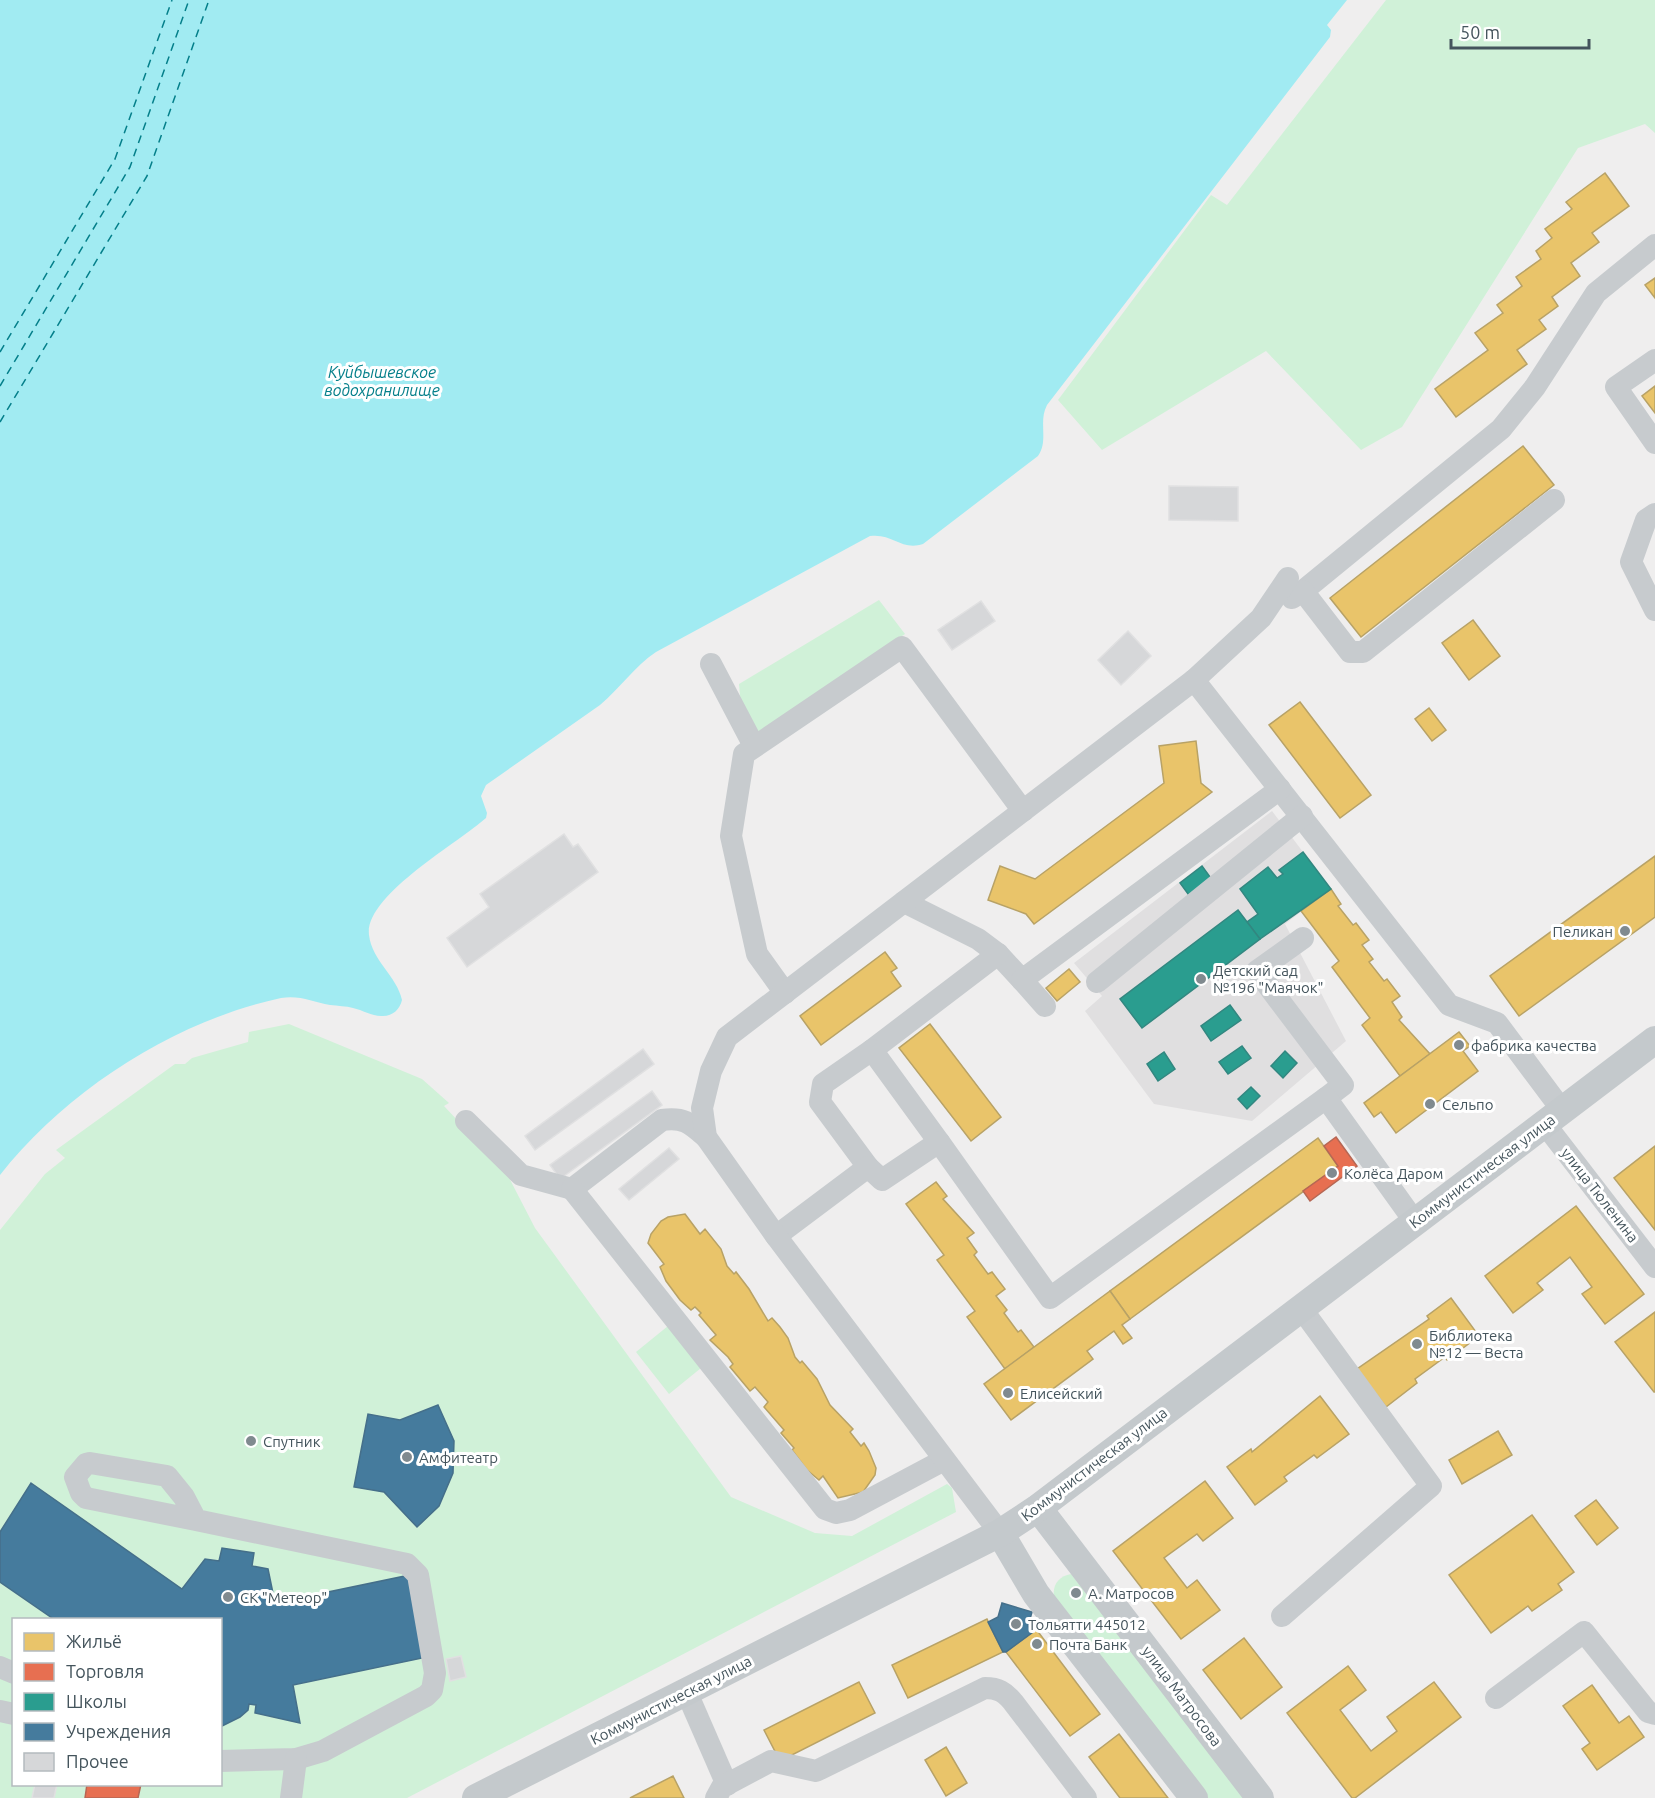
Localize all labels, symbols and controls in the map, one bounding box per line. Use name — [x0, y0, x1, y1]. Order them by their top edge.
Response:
scale bar — [1451, 12, 1589, 50]
text: 50 m — [1460, 22, 1500, 42]
water label: Куйбышевское водохранилище — [324, 363, 440, 399]
place label: Пеликан — [1553, 923, 1613, 940]
marker: Пеликан — [1618, 924, 1632, 938]
place label: Детский сад №196 "Маячок" — [1213, 962, 1324, 996]
marker: Детский сад №196 "Маячок" — [1194, 972, 1208, 986]
place label: фабрика качества — [1471, 1037, 1597, 1054]
marker: фабрика качества — [1452, 1038, 1466, 1052]
place label: Сельпо — [1442, 1096, 1493, 1113]
marker: Сельпо — [1423, 1097, 1437, 1111]
street label: Коммунистическая улица — [1406, 1111, 1558, 1231]
street label: улица Тюленина — [1558, 1144, 1642, 1246]
place label: Колёса Даром — [1344, 1165, 1444, 1182]
marker: Колёса Даром — [1325, 1166, 1339, 1180]
place label: Библиотека №12 — Веста — [1429, 1327, 1524, 1361]
marker: Библиотека №12 — Веста — [1410, 1337, 1424, 1351]
place label: Елисейский — [1020, 1385, 1103, 1402]
marker: Елисейский — [1001, 1386, 1015, 1400]
street label: Коммунистическая улица — [1018, 1404, 1170, 1524]
place label: Спутник — [263, 1433, 321, 1450]
marker: Спутник — [244, 1434, 258, 1448]
place label: Амфитеатр — [419, 1449, 498, 1466]
marker: Амфитеатр — [400, 1450, 414, 1464]
place label: А. Матросов — [1088, 1585, 1174, 1602]
marker: А. Матросов — [1069, 1586, 1083, 1600]
place label: СК "Метеор" — [240, 1589, 327, 1606]
marker: СК "Метеор" — [221, 1590, 235, 1604]
place label: Тольятти 445012 — [1028, 1616, 1146, 1633]
marker: Тольятти 445012 — [1009, 1617, 1023, 1631]
legend — [12, 1618, 222, 1786]
text: Жильё — [66, 1631, 122, 1651]
place label: Почта Банк — [1049, 1636, 1128, 1653]
marker: Почта Банк — [1030, 1637, 1044, 1651]
street label: улица Матросова — [1139, 1643, 1225, 1749]
street label: Коммунистическая улица — [588, 1652, 754, 1748]
text: Торговля — [66, 1661, 144, 1681]
text: Школы — [66, 1691, 127, 1711]
text: Учреждения — [66, 1721, 171, 1741]
text: Прочее — [66, 1751, 129, 1771]

